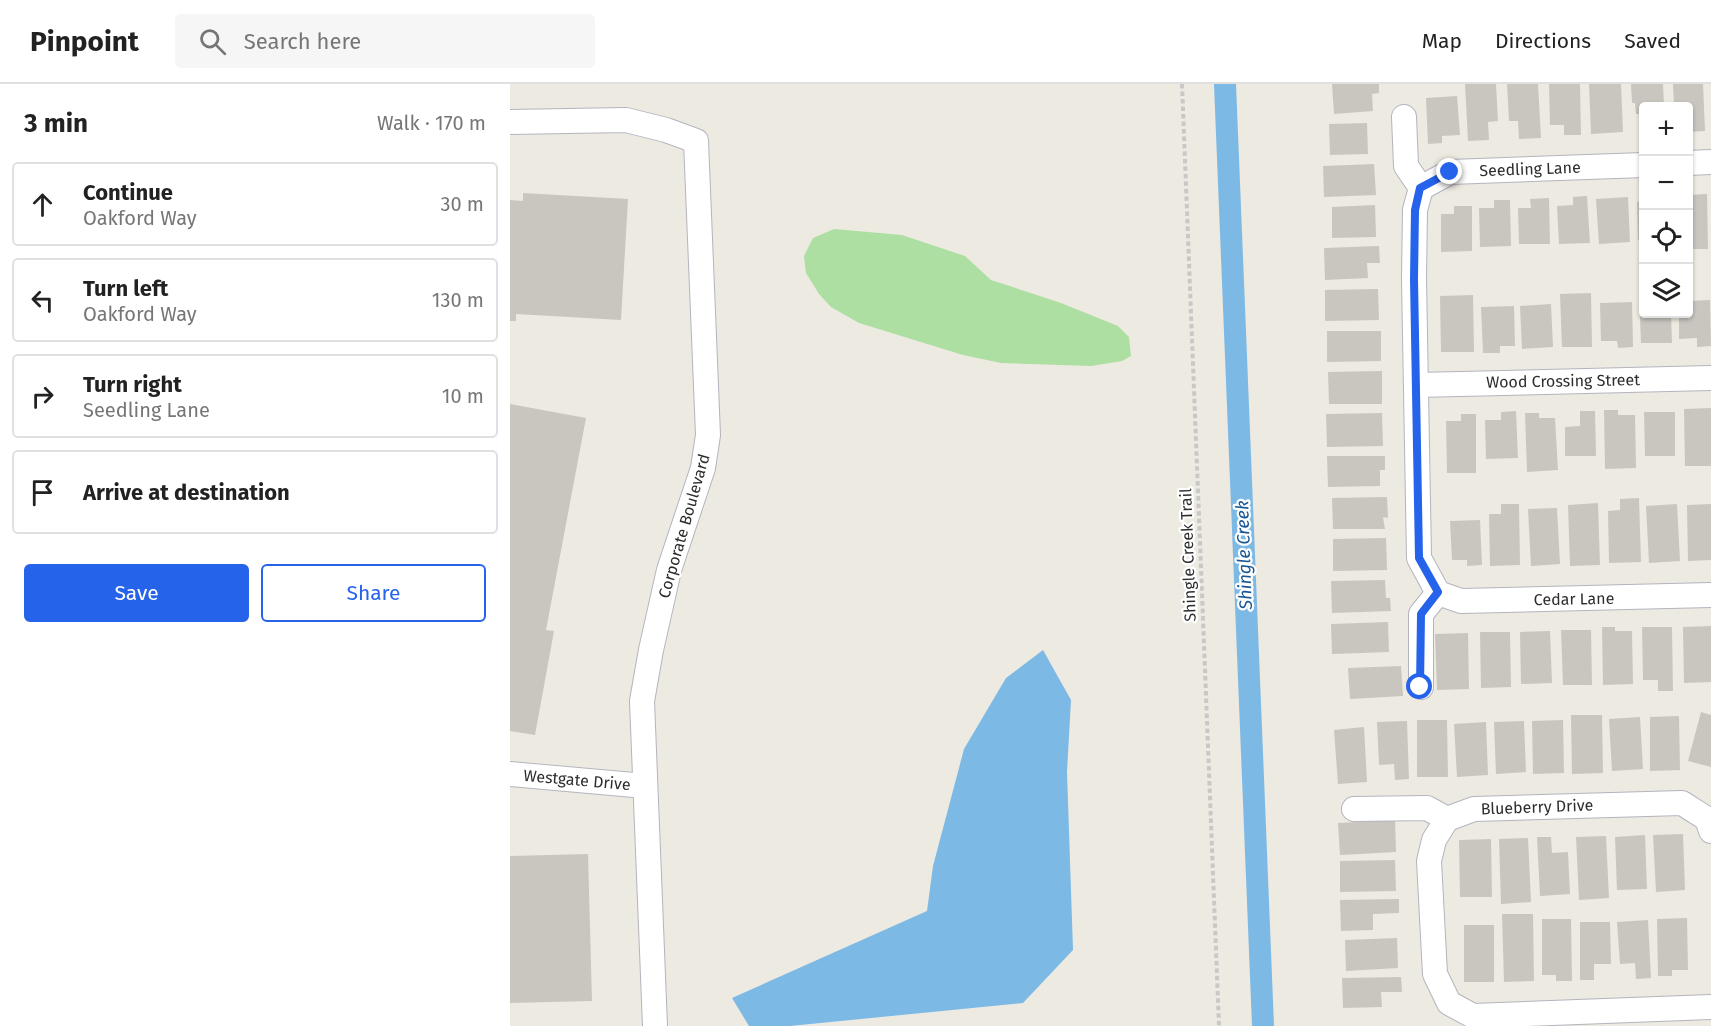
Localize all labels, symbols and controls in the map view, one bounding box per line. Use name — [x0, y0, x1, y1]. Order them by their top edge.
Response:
search box — [175, 14, 595, 68]
text: Pinpoint — [30, 25, 139, 58]
icon: search — [196, 25, 229, 58]
text: Search here — [244, 28, 361, 55]
text: Map — [1422, 28, 1462, 54]
text: Directions — [1495, 28, 1591, 54]
text: Saved — [1624, 28, 1681, 54]
map controls — [1639, 102, 1693, 318]
button: + — [1639, 102, 1693, 156]
text: 3 min — [24, 108, 88, 139]
text: Walk · 170 m — [377, 111, 486, 135]
button: − — [1639, 156, 1693, 210]
route end — [1436, 158, 1462, 184]
street label: Seedling Lane — [1479, 158, 1581, 180]
text: Continue — [83, 179, 173, 206]
icon: ahead — [26, 188, 59, 221]
text: 30 m — [440, 192, 484, 216]
text: Oakford Way — [83, 206, 197, 230]
button: locate — [1639, 210, 1693, 264]
button: layers — [1639, 264, 1693, 318]
text: Turn left — [83, 275, 168, 302]
icon: left — [26, 284, 59, 317]
text: 130 m — [432, 288, 484, 312]
text: Oakford Way — [83, 302, 197, 326]
street label: Wood Crossing Street — [1486, 370, 1640, 392]
text: Turn right — [83, 371, 182, 398]
icon: right — [26, 380, 59, 413]
text: 10 m — [442, 384, 484, 408]
text: Seedling Lane — [83, 398, 210, 422]
street label: Corporate Boulevard — [654, 452, 714, 600]
icon: arrive — [26, 476, 59, 509]
text: Arrive at destination — [83, 479, 290, 506]
street label: Shingle Creek Trail — [1176, 488, 1200, 622]
water label: Shingle Creek — [1231, 500, 1257, 611]
button: Save — [24, 564, 249, 622]
button: Share — [261, 564, 486, 622]
street label: Cedar Lane — [1534, 589, 1614, 609]
route start — [1406, 673, 1432, 699]
street label: Westgate Drive — [523, 766, 631, 794]
street label: Blueberry Drive — [1480, 796, 1594, 818]

